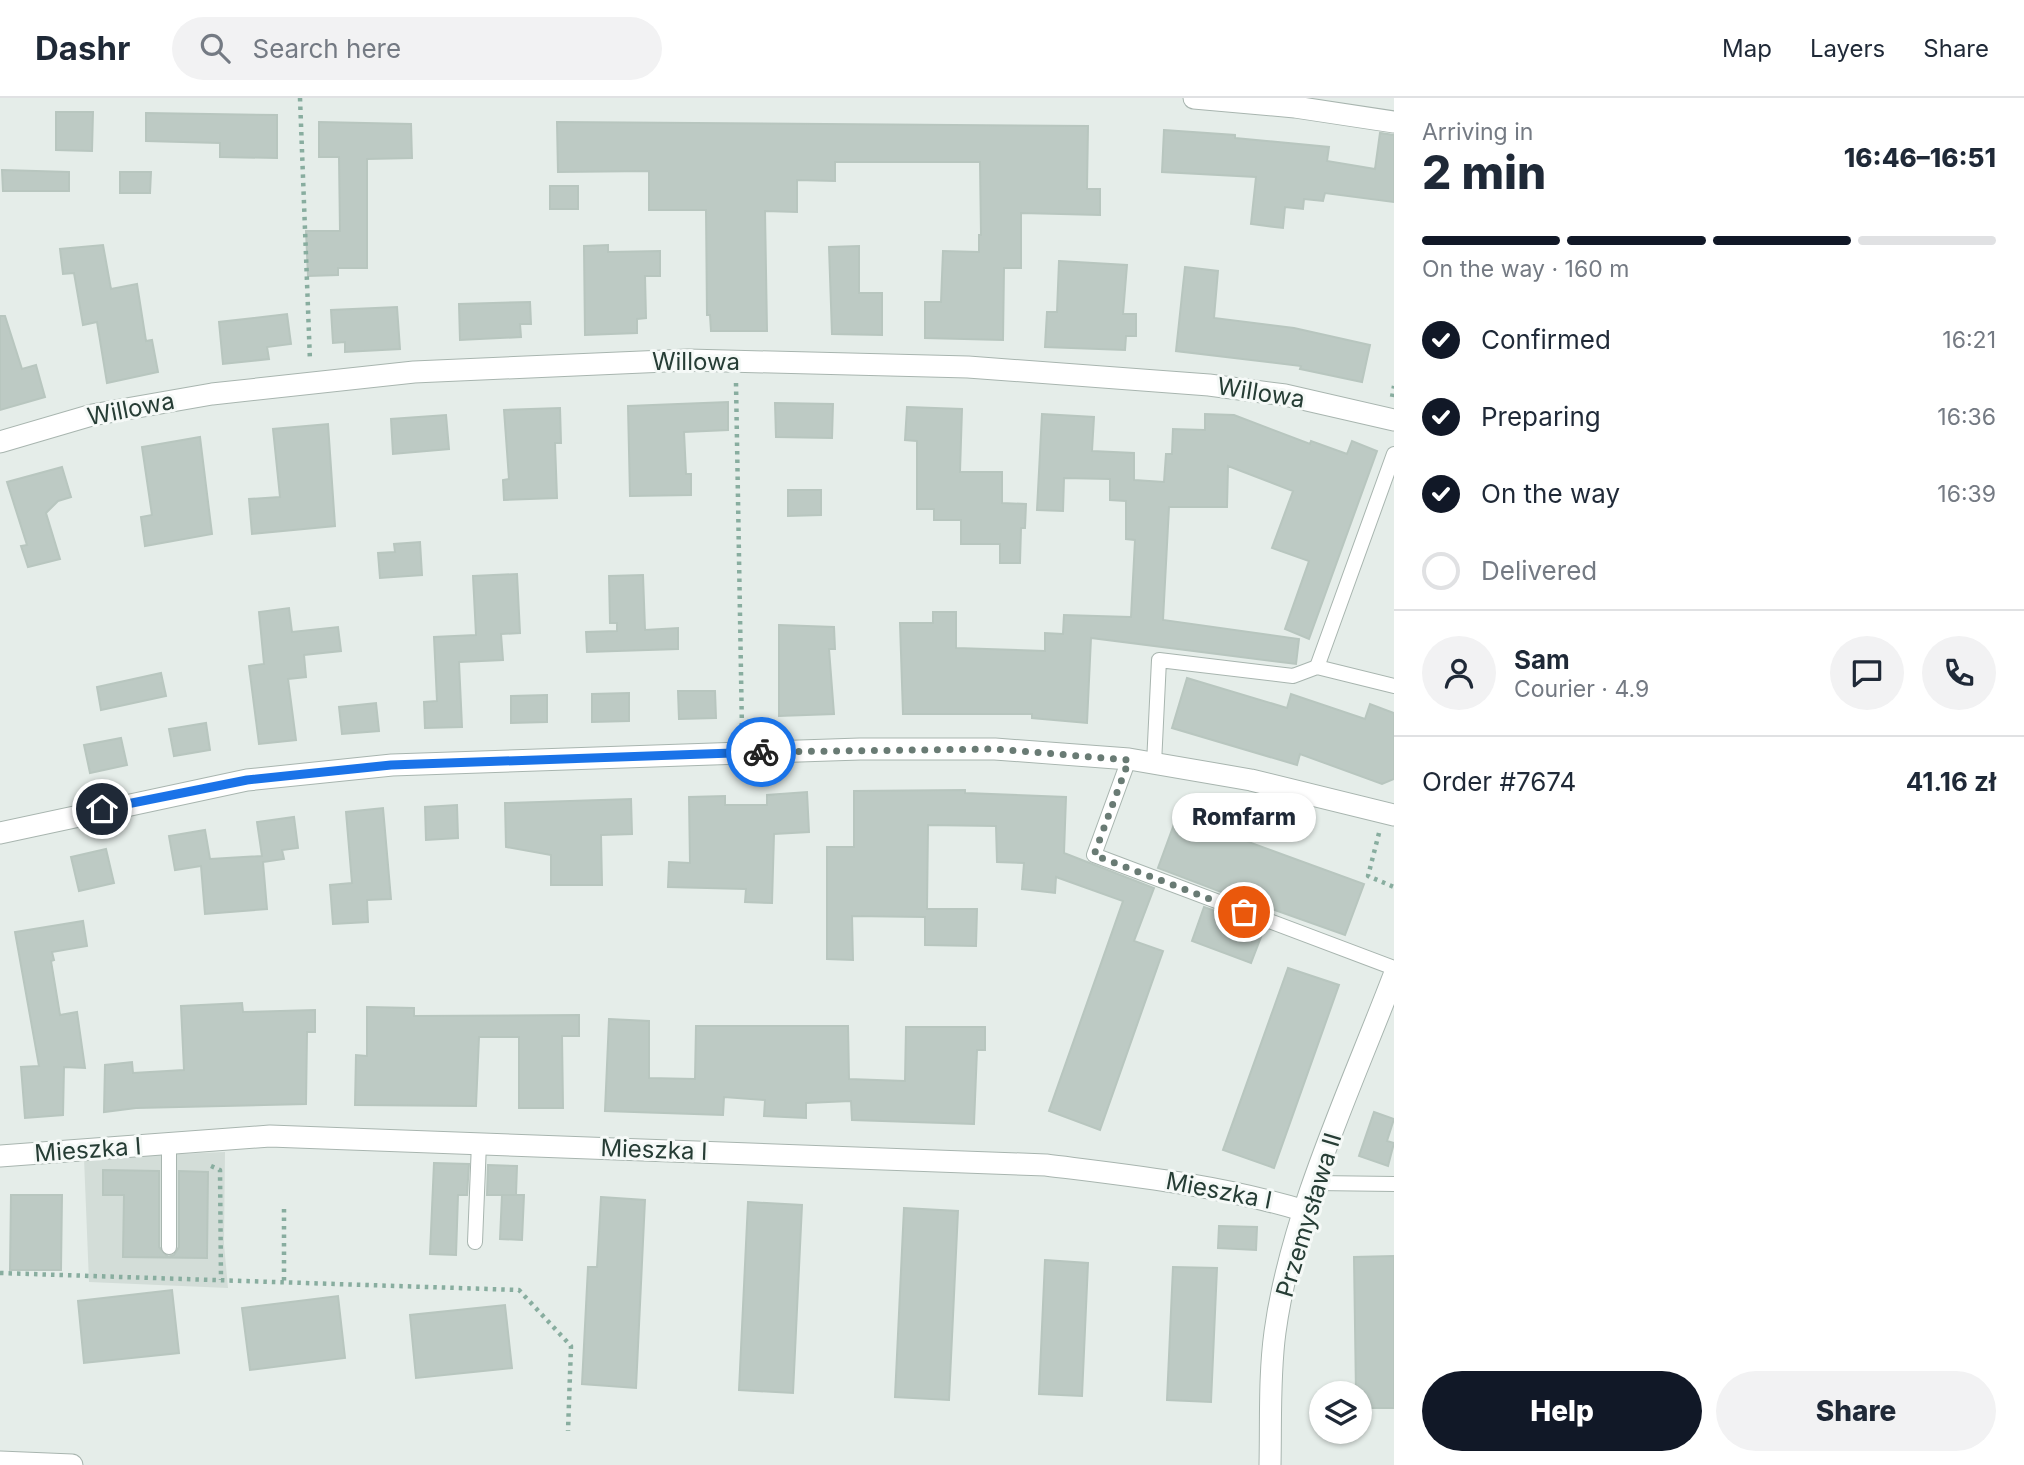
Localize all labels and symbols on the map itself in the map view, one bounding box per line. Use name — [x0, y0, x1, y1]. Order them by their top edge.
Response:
street label: Willowa — [652, 347, 740, 376]
street label: Willowa — [1215, 371, 1307, 414]
street label: Willowa — [85, 386, 177, 431]
courier — [726, 717, 796, 787]
pin — [72, 779, 132, 839]
callout: Romfarm — [1172, 793, 1316, 842]
pin — [1214, 882, 1274, 942]
street label: Przemysława II — [1270, 1129, 1347, 1300]
street label: Mieszka I — [33, 1131, 142, 1168]
street label: Mieszka I — [600, 1133, 708, 1166]
street label: Mieszka I — [1164, 1166, 1275, 1215]

